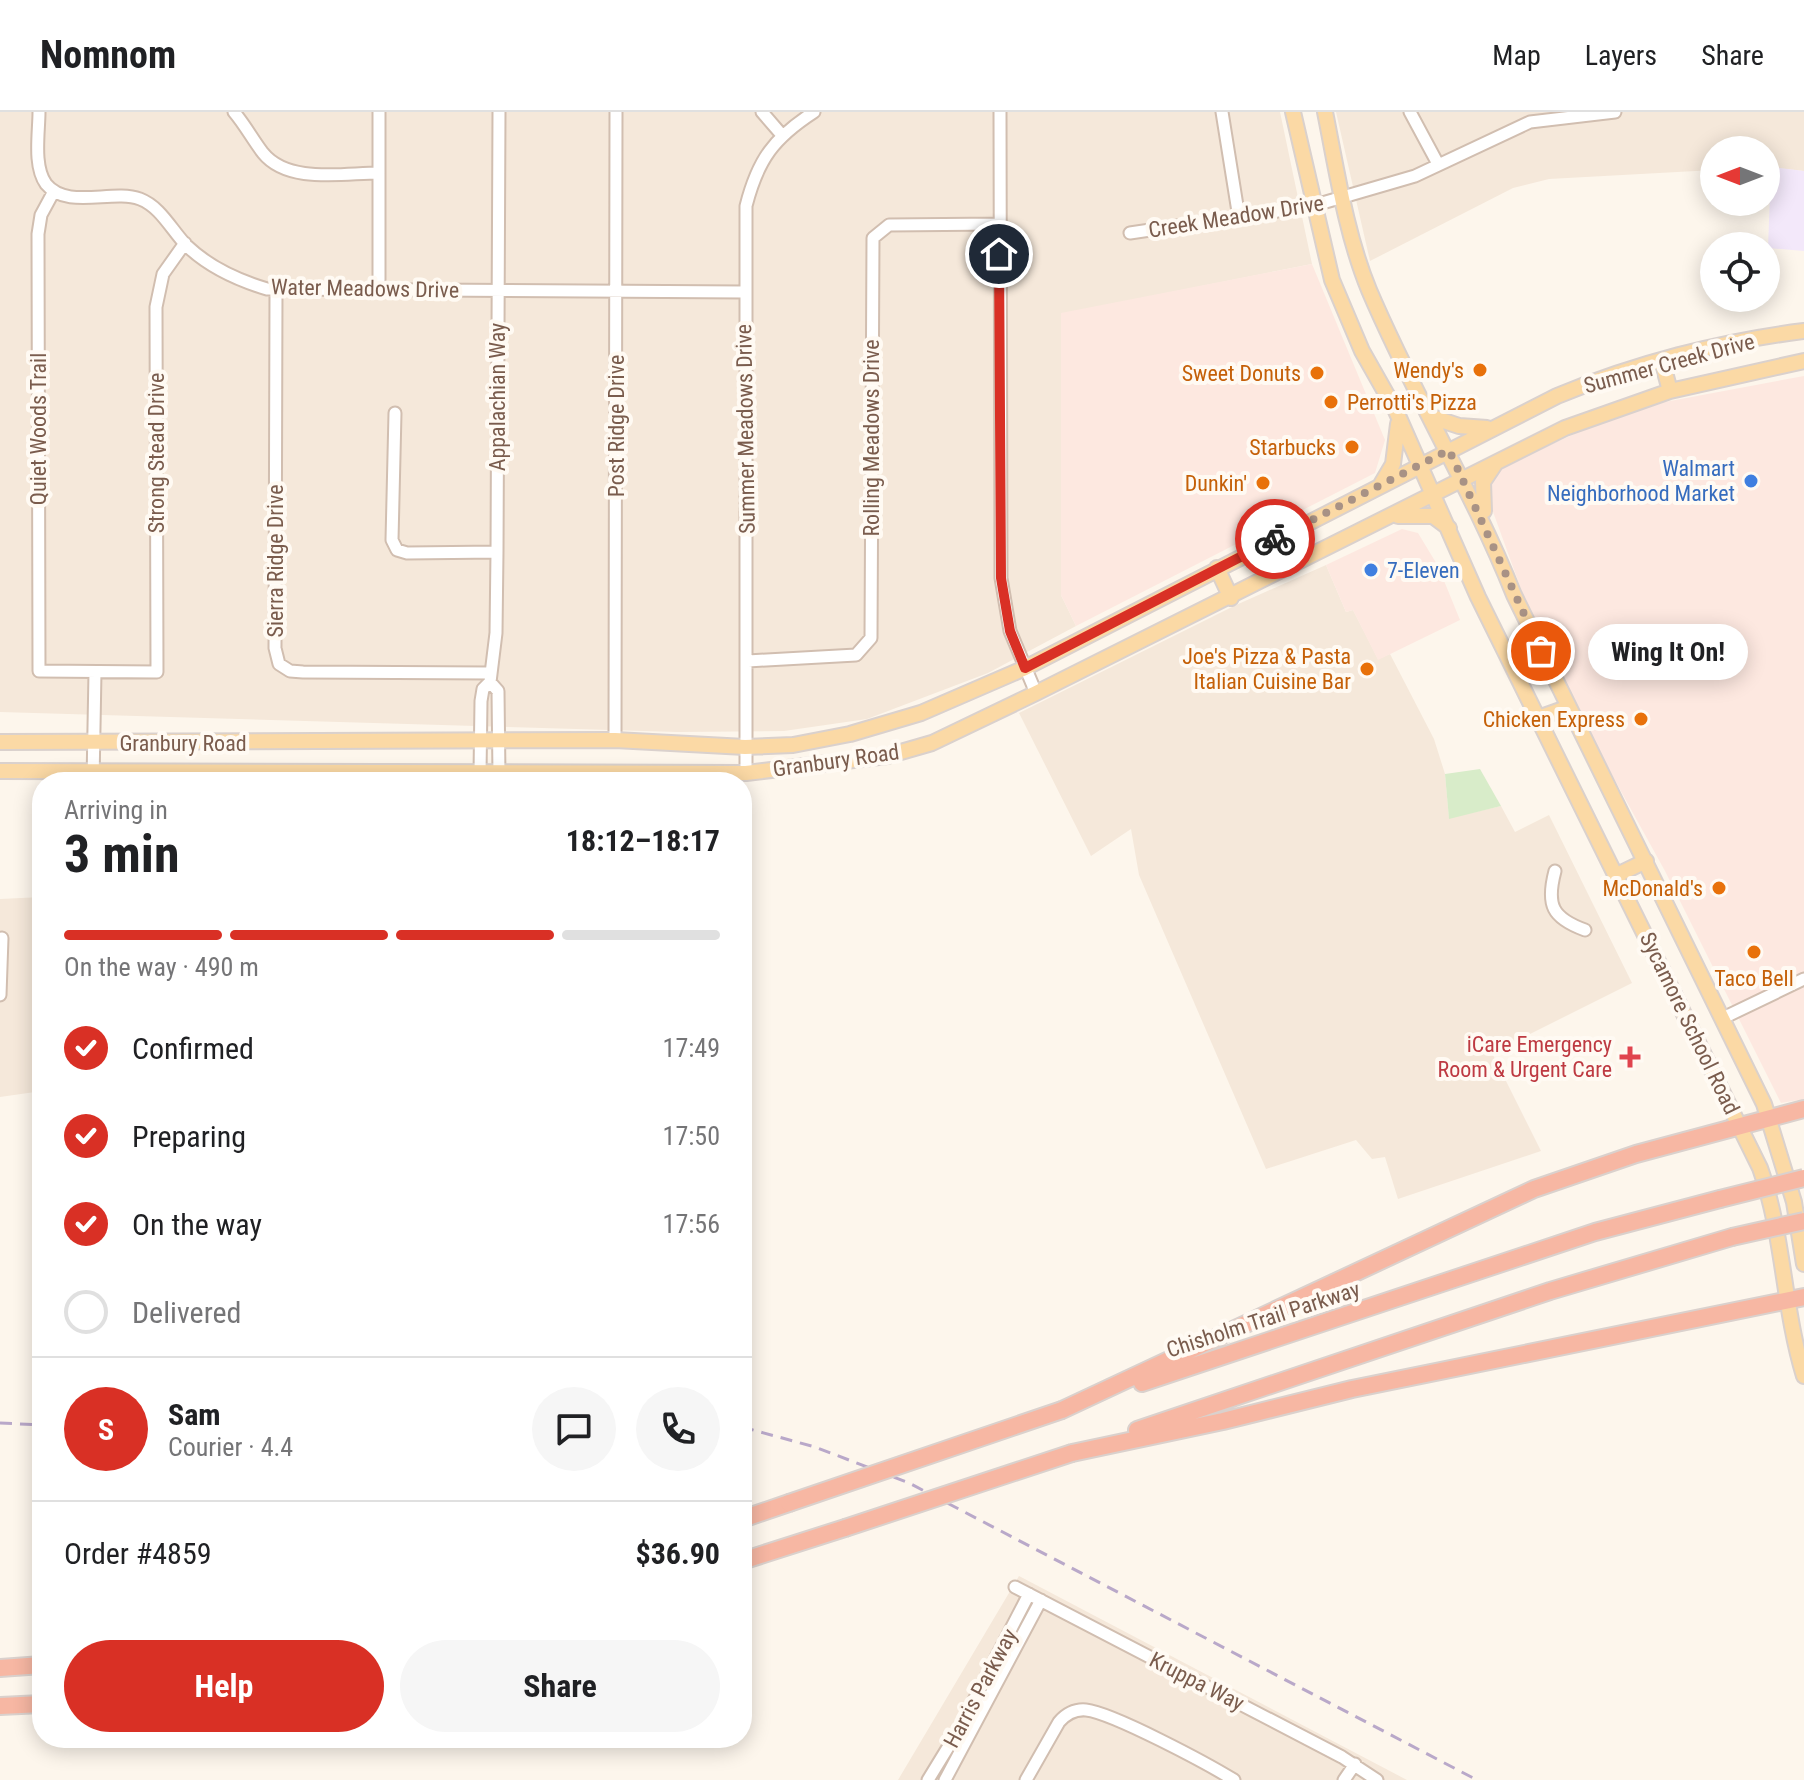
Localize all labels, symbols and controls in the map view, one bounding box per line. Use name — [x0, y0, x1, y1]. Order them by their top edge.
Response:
text: Nomnom — [40, 33, 176, 77]
text: Map — [1492, 39, 1541, 72]
text: Layers — [1585, 39, 1657, 72]
text: Share — [1701, 39, 1764, 72]
north arrow — [1700, 136, 1780, 216]
map controls — [1700, 136, 1780, 312]
street label: Creek Meadow Drive — [1147, 190, 1326, 243]
pin — [965, 220, 1033, 288]
icon: home — [977, 232, 1021, 276]
button: locate — [1700, 232, 1780, 312]
street label: Water Meadows Drive — [271, 274, 459, 303]
street label: Appalachian Way — [485, 323, 510, 471]
street label: Summer Meadows Drive — [731, 324, 760, 534]
street label: Summer Creek Drive — [1581, 329, 1757, 398]
street label: Rolling Meadows Drive — [859, 339, 884, 537]
street label: Quiet Woods Trail — [26, 353, 51, 505]
street label: Post Ridge Drive — [604, 355, 629, 497]
place label: Wendy's — [1393, 358, 1464, 383]
place label: Sweet Donuts — [1182, 361, 1301, 386]
marker: Wendy's — [1471, 361, 1489, 379]
marker: Sweet Donuts — [1308, 364, 1326, 382]
street label: Strong Stead Drive — [144, 373, 169, 533]
place label: Perrotti's Pizza — [1347, 390, 1477, 415]
marker: Perrotti's Pizza — [1322, 393, 1340, 411]
place label: Starbucks — [1249, 435, 1336, 460]
marker: Starbucks — [1343, 438, 1361, 456]
place label: Walmart Neighborhood Market — [1547, 456, 1735, 506]
place label: Dunkin' — [1185, 471, 1247, 496]
marker: Walmart Neighborhood Market — [1742, 472, 1760, 490]
marker: Dunkin' — [1254, 474, 1272, 492]
street label: Sierra Ridge Drive — [263, 484, 288, 638]
courier — [1235, 499, 1315, 579]
icon: bike — [1253, 517, 1297, 561]
place label: 7-Eleven — [1387, 558, 1460, 583]
marker: 7-Eleven — [1362, 561, 1380, 579]
pin — [1507, 617, 1575, 685]
callout: Wing It On! — [1589, 623, 1749, 679]
icon: bag — [1519, 629, 1563, 673]
text: Wing It On! — [1611, 637, 1725, 667]
place label: Joe's Pizza & Pasta Italian Cuisine Bar — [1182, 644, 1351, 694]
marker: Joe's Pizza & Pasta Italian Cuisine Bar — [1358, 660, 1376, 678]
place label: Chicken Express — [1483, 707, 1625, 732]
marker: Chicken Express — [1632, 710, 1650, 728]
street label: Granbury Road — [119, 731, 247, 756]
street label: Granbury Road — [771, 739, 901, 782]
text: Arriving in — [64, 795, 168, 825]
text: 18:12–18:17 — [566, 823, 720, 858]
text: 3 min — [64, 824, 180, 885]
place label: McDonald's — [1602, 876, 1703, 901]
marker: McDonald's — [1710, 879, 1728, 897]
street label: Sycamore School Road — [1635, 928, 1744, 1118]
marker: Taco Bell — [1745, 943, 1763, 961]
text: On the way · 490 m — [64, 952, 259, 982]
place label: Taco Bell — [1714, 966, 1794, 991]
icon: check — [64, 1026, 108, 1070]
text: Confirmed — [132, 1031, 254, 1066]
place label: iCare Emergency Room & Urgent Care — [1438, 1032, 1612, 1082]
text: 17:49 — [663, 1033, 720, 1063]
marker: iCare Emergency Room & Urgent Care — [1619, 1046, 1641, 1068]
icon: check — [64, 1114, 108, 1158]
text: Preparing — [132, 1119, 246, 1154]
text: 17:50 — [663, 1121, 720, 1151]
icon: check — [64, 1202, 108, 1246]
text: On the way — [132, 1207, 262, 1242]
text: 17:56 — [663, 1209, 720, 1239]
street label: Chisholm Trail Parkway — [1163, 1276, 1363, 1363]
text: Delivered — [132, 1295, 241, 1330]
button: chat — [532, 1387, 616, 1471]
button: phone — [636, 1387, 720, 1471]
text: Sam — [168, 1397, 221, 1432]
text: S — [98, 1412, 114, 1447]
text: Courier · 4.4 — [168, 1432, 293, 1462]
text: Order #4859 — [64, 1536, 212, 1571]
text: $36.90 — [635, 1536, 720, 1571]
street label: Harris Parkway — [939, 1625, 1022, 1752]
button: Help — [64, 1640, 384, 1732]
button: Share — [400, 1640, 720, 1732]
street label: Kruppa Way — [1145, 1647, 1248, 1716]

